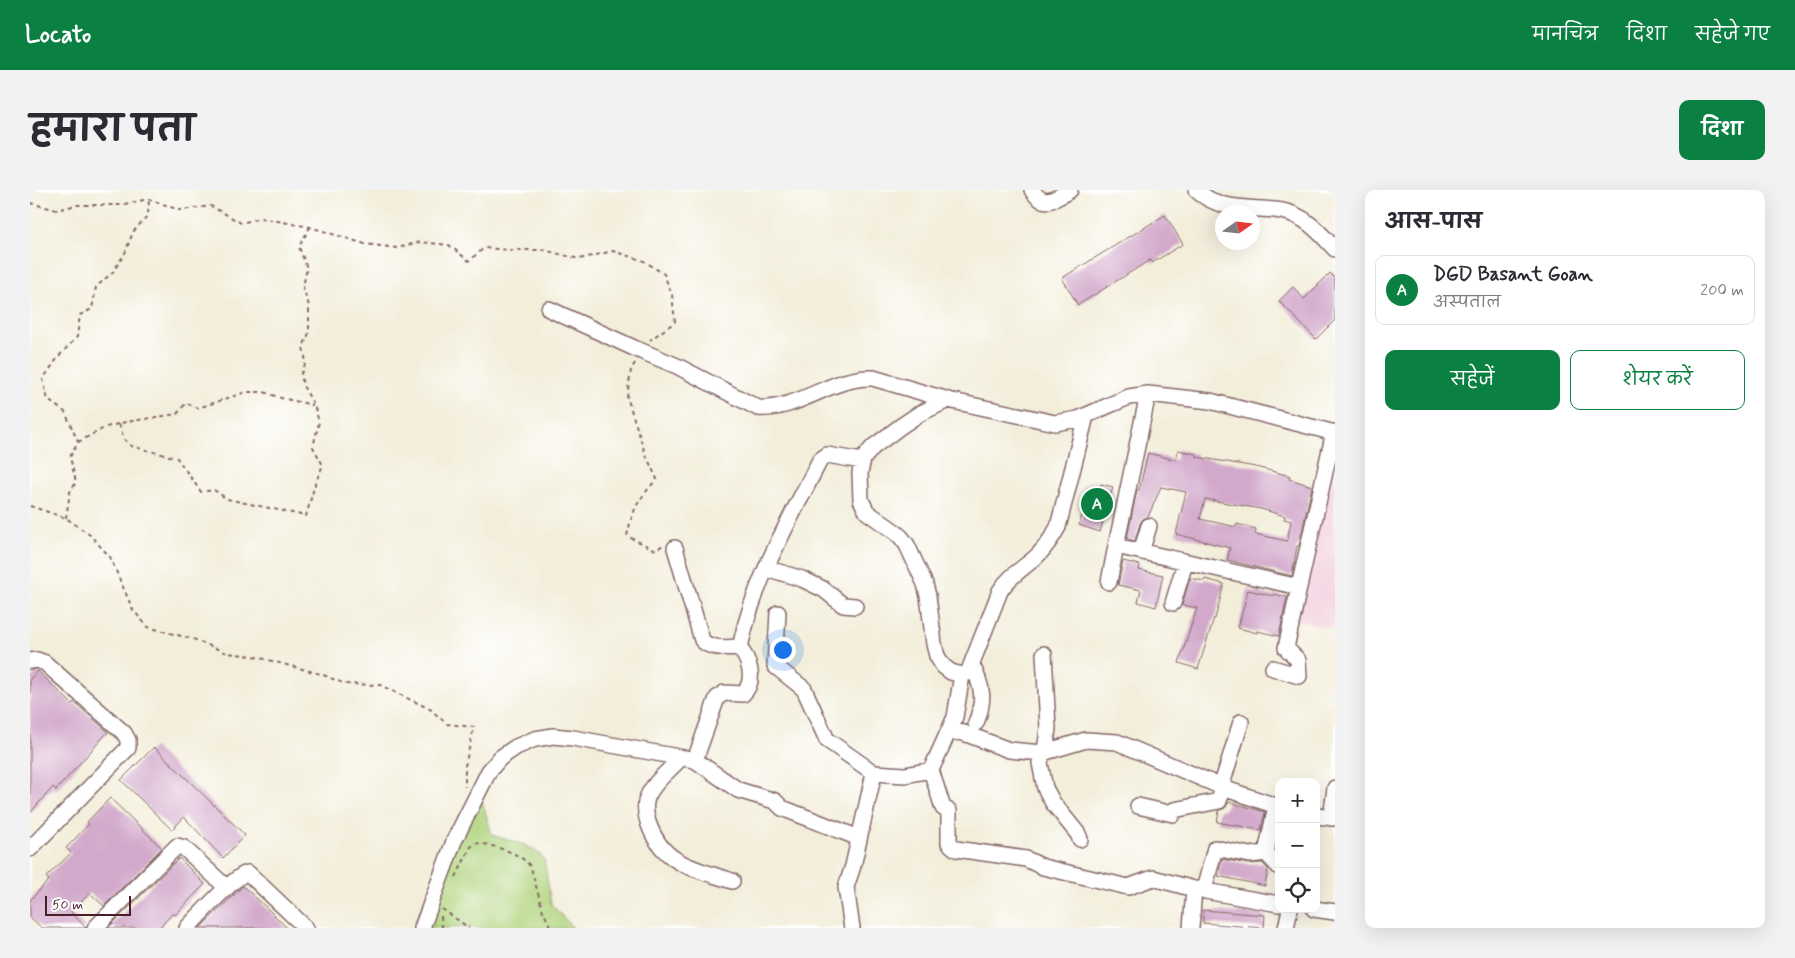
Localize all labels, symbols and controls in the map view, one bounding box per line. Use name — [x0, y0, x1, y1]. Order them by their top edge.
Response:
text: Locato — [25, 20, 91, 51]
text: मानचित्र — [1532, 23, 1598, 47]
text: दिशा — [1626, 23, 1667, 47]
text: सहेजे गए — [1695, 23, 1770, 47]
button: दिशा — [1679, 100, 1765, 160]
text: हमारा पता — [30, 107, 195, 153]
north arrow — [1215, 205, 1260, 250]
text: आस-पास — [1385, 208, 1482, 236]
text: DGD Basant Goan — [1433, 262, 1593, 287]
text: A — [1397, 280, 1407, 301]
text: 200 m — [1700, 280, 1744, 301]
text: अस्पताल — [1433, 292, 1501, 313]
button: सहेजें — [1385, 350, 1560, 410]
button: शेयर करें — [1570, 350, 1745, 410]
pin: A — [1081, 485, 1113, 523]
your location — [770, 637, 796, 663]
map controls — [1275, 778, 1320, 913]
button: + — [1275, 778, 1320, 823]
button: − — [1275, 823, 1320, 868]
button: locate — [1275, 868, 1320, 913]
scale bar — [45, 893, 131, 916]
text: 50 m — [52, 896, 83, 914]

